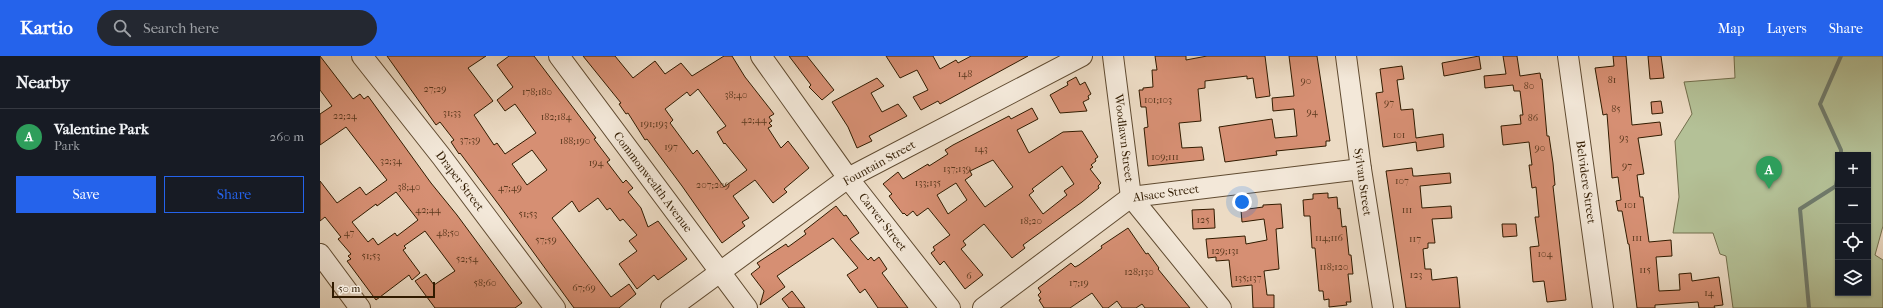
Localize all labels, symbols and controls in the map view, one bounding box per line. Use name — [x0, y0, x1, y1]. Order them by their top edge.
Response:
search box — [97, 10, 377, 46]
text: Kartio — [20, 17, 73, 39]
icon: search — [111, 17, 133, 39]
text: Search here — [143, 19, 219, 37]
text: Map — [1718, 20, 1745, 37]
text: Layers — [1767, 20, 1807, 37]
text: Share — [1829, 20, 1863, 37]
house number: 148 — [958, 68, 972, 80]
text: Nearby — [16, 72, 70, 92]
house number: 81 — [1608, 74, 1616, 86]
house number: 90 — [1301, 75, 1311, 87]
house number: 80 — [1524, 80, 1534, 92]
house number: 27;29 — [424, 83, 446, 95]
house number: 178;180 — [522, 86, 552, 98]
house number: 38;40 — [724, 89, 748, 101]
street label: Woodlawn Street — [1112, 92, 1136, 183]
house number: 101;103 — [1144, 94, 1172, 106]
house number: 97 — [1384, 97, 1394, 109]
house number: 85 — [1611, 103, 1621, 115]
house number: 94 — [1306, 106, 1319, 118]
house number: 31;33 — [443, 107, 461, 119]
house number: 22;24 — [333, 110, 358, 122]
house number: 182;184 — [541, 111, 572, 123]
house number: 86 — [1528, 112, 1539, 124]
house number: 42;44 — [741, 114, 768, 126]
house number: 191;193 — [640, 118, 668, 130]
text: Valentine Park — [54, 120, 149, 138]
text: A — [25, 129, 33, 144]
text: 260 m — [270, 129, 304, 144]
street label: Commonwealth Avenue — [611, 129, 695, 235]
house number: 101 — [1393, 129, 1405, 141]
house number: 93 — [1619, 132, 1629, 144]
house number: 37;39 — [460, 134, 480, 146]
house number: 188;190 — [560, 135, 590, 147]
street label: Fountain Street — [840, 137, 918, 189]
text: Park — [54, 138, 80, 153]
street label: Belvidere Street — [1573, 139, 1599, 225]
house number: 197 — [664, 141, 678, 153]
house number: 90 — [1535, 142, 1545, 154]
house number: 143 — [974, 143, 988, 155]
street label: Sylvan Street — [1351, 147, 1375, 217]
street label: Draper Street — [433, 148, 488, 214]
house number: 109;111 — [1151, 151, 1179, 163]
map controls — [1835, 152, 1871, 296]
button: + — [1835, 152, 1871, 188]
house number: 32;34 — [380, 155, 403, 167]
pin: A — [1756, 156, 1782, 189]
house number: 194 — [589, 157, 604, 169]
house number: 97 — [1622, 160, 1632, 172]
house number: 137;139 — [943, 163, 971, 175]
house number: 107 — [1395, 175, 1409, 187]
button: Save — [16, 176, 156, 213]
button: Share — [164, 176, 304, 213]
house number: 133;135 — [915, 177, 941, 189]
house number: 207;209 — [696, 179, 730, 191]
house number: 38;40 — [397, 181, 421, 193]
street label: Alsace Street — [1131, 181, 1201, 205]
house number: 47;49 — [498, 182, 522, 194]
button: − — [1835, 188, 1871, 224]
street label: Carver Street — [856, 190, 910, 254]
your location — [1232, 192, 1252, 212]
house number: 101 — [1624, 199, 1636, 211]
house number: 42;44 — [415, 204, 442, 216]
house number: 111 — [1402, 204, 1412, 216]
house number: 51;53 — [519, 208, 537, 220]
house number: 125 — [1196, 214, 1210, 226]
house number: 18;20 — [1020, 215, 1042, 227]
button: locate — [1835, 224, 1871, 260]
house number: 47 — [344, 227, 354, 239]
house number: 48;50 — [436, 227, 460, 239]
house number: 114;116 — [1315, 232, 1344, 244]
house number: 111 — [1632, 232, 1642, 244]
house number: 117 — [1409, 233, 1421, 245]
house number: 57;59 — [535, 234, 557, 246]
house number: 129;131 — [1211, 245, 1239, 257]
house number: 104 — [1538, 248, 1554, 260]
house number: 51;53 — [362, 250, 380, 262]
house number: 52;54 — [456, 253, 479, 265]
button: layers — [1835, 260, 1871, 296]
house number: 118;120 — [1320, 261, 1348, 273]
house number: 115 — [1639, 264, 1651, 276]
house number: 128;130 — [1124, 266, 1154, 278]
house number: 123 — [1410, 269, 1422, 281]
house number: 6 — [966, 270, 972, 282]
house number: 135;137 — [1234, 272, 1262, 284]
house number: 58;60 — [474, 277, 496, 289]
house number: 17;19 — [1069, 277, 1089, 289]
scale bar — [332, 280, 435, 299]
text: 50 m — [338, 282, 360, 295]
house number: 67;69 — [572, 282, 596, 294]
house number: 14 — [1704, 287, 1715, 299]

